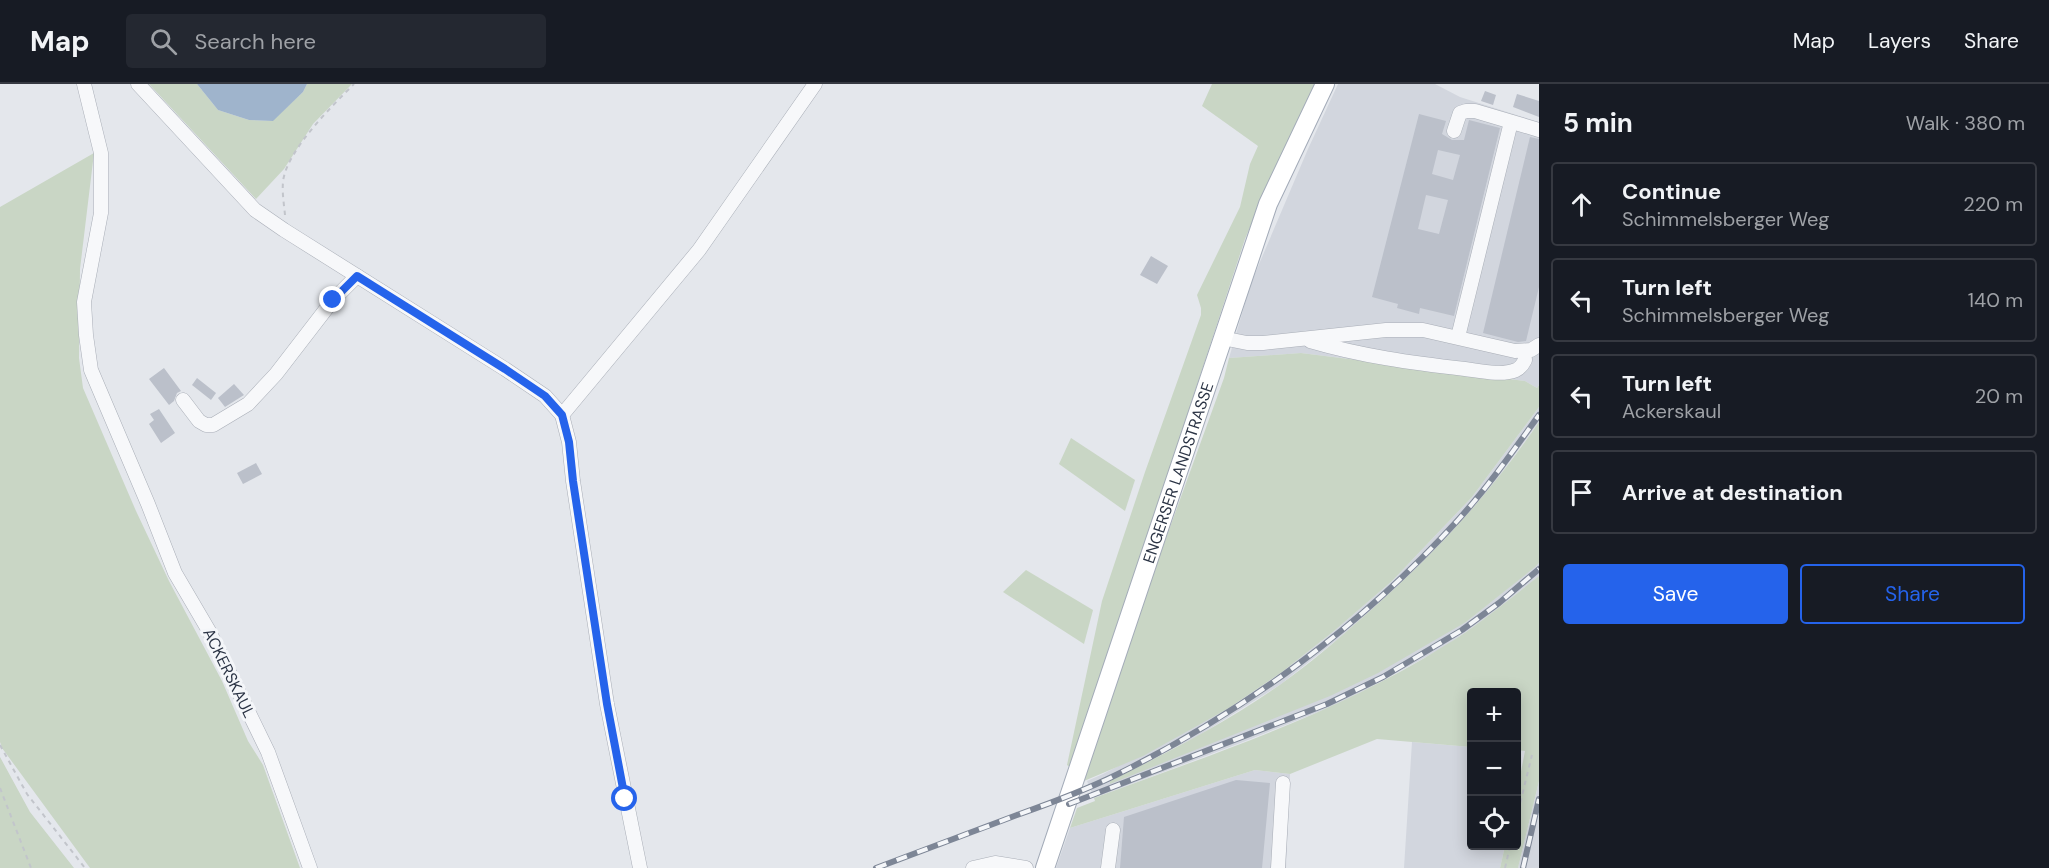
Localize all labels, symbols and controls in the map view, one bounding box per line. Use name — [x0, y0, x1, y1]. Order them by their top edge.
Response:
search box — [126, 14, 546, 68]
text: Map — [30, 23, 90, 60]
icon: search — [147, 25, 180, 58]
text: Search here — [195, 27, 316, 56]
text: Map — [1793, 27, 1835, 55]
text: Layers — [1868, 27, 1931, 55]
text: Share — [1964, 27, 2019, 55]
text: 5 min — [1563, 106, 1633, 140]
text: Walk · 380 m — [1906, 110, 2025, 136]
text: Continue — [1622, 177, 1721, 206]
icon: ahead — [1565, 188, 1598, 221]
text: 220 m — [1963, 191, 2023, 217]
text: Schimmelsberger Weg — [1622, 206, 1830, 232]
text: Turn left — [1622, 273, 1712, 302]
icon: left — [1565, 284, 1598, 317]
route end — [319, 286, 345, 312]
text: 140 m — [1968, 287, 2023, 313]
text: Schimmelsberger Weg — [1622, 302, 1830, 328]
text: Turn left — [1622, 369, 1712, 398]
street label: ENGERSER LANDSTRASSE — [1138, 379, 1218, 566]
icon: left — [1565, 380, 1598, 413]
text: 20 m — [1975, 383, 2023, 409]
text: Ackerskaul — [1622, 398, 1721, 424]
icon: arrive — [1565, 476, 1598, 509]
text: Arrive at destination — [1622, 478, 1843, 507]
button: Save — [1563, 564, 1788, 624]
button: Share — [1800, 564, 2025, 624]
street label: ACKERSKAUL — [198, 625, 260, 721]
map controls — [1467, 688, 1521, 850]
button: + — [1467, 688, 1521, 742]
button: − — [1467, 742, 1521, 796]
route start — [611, 785, 637, 811]
button: locate — [1467, 796, 1521, 850]

